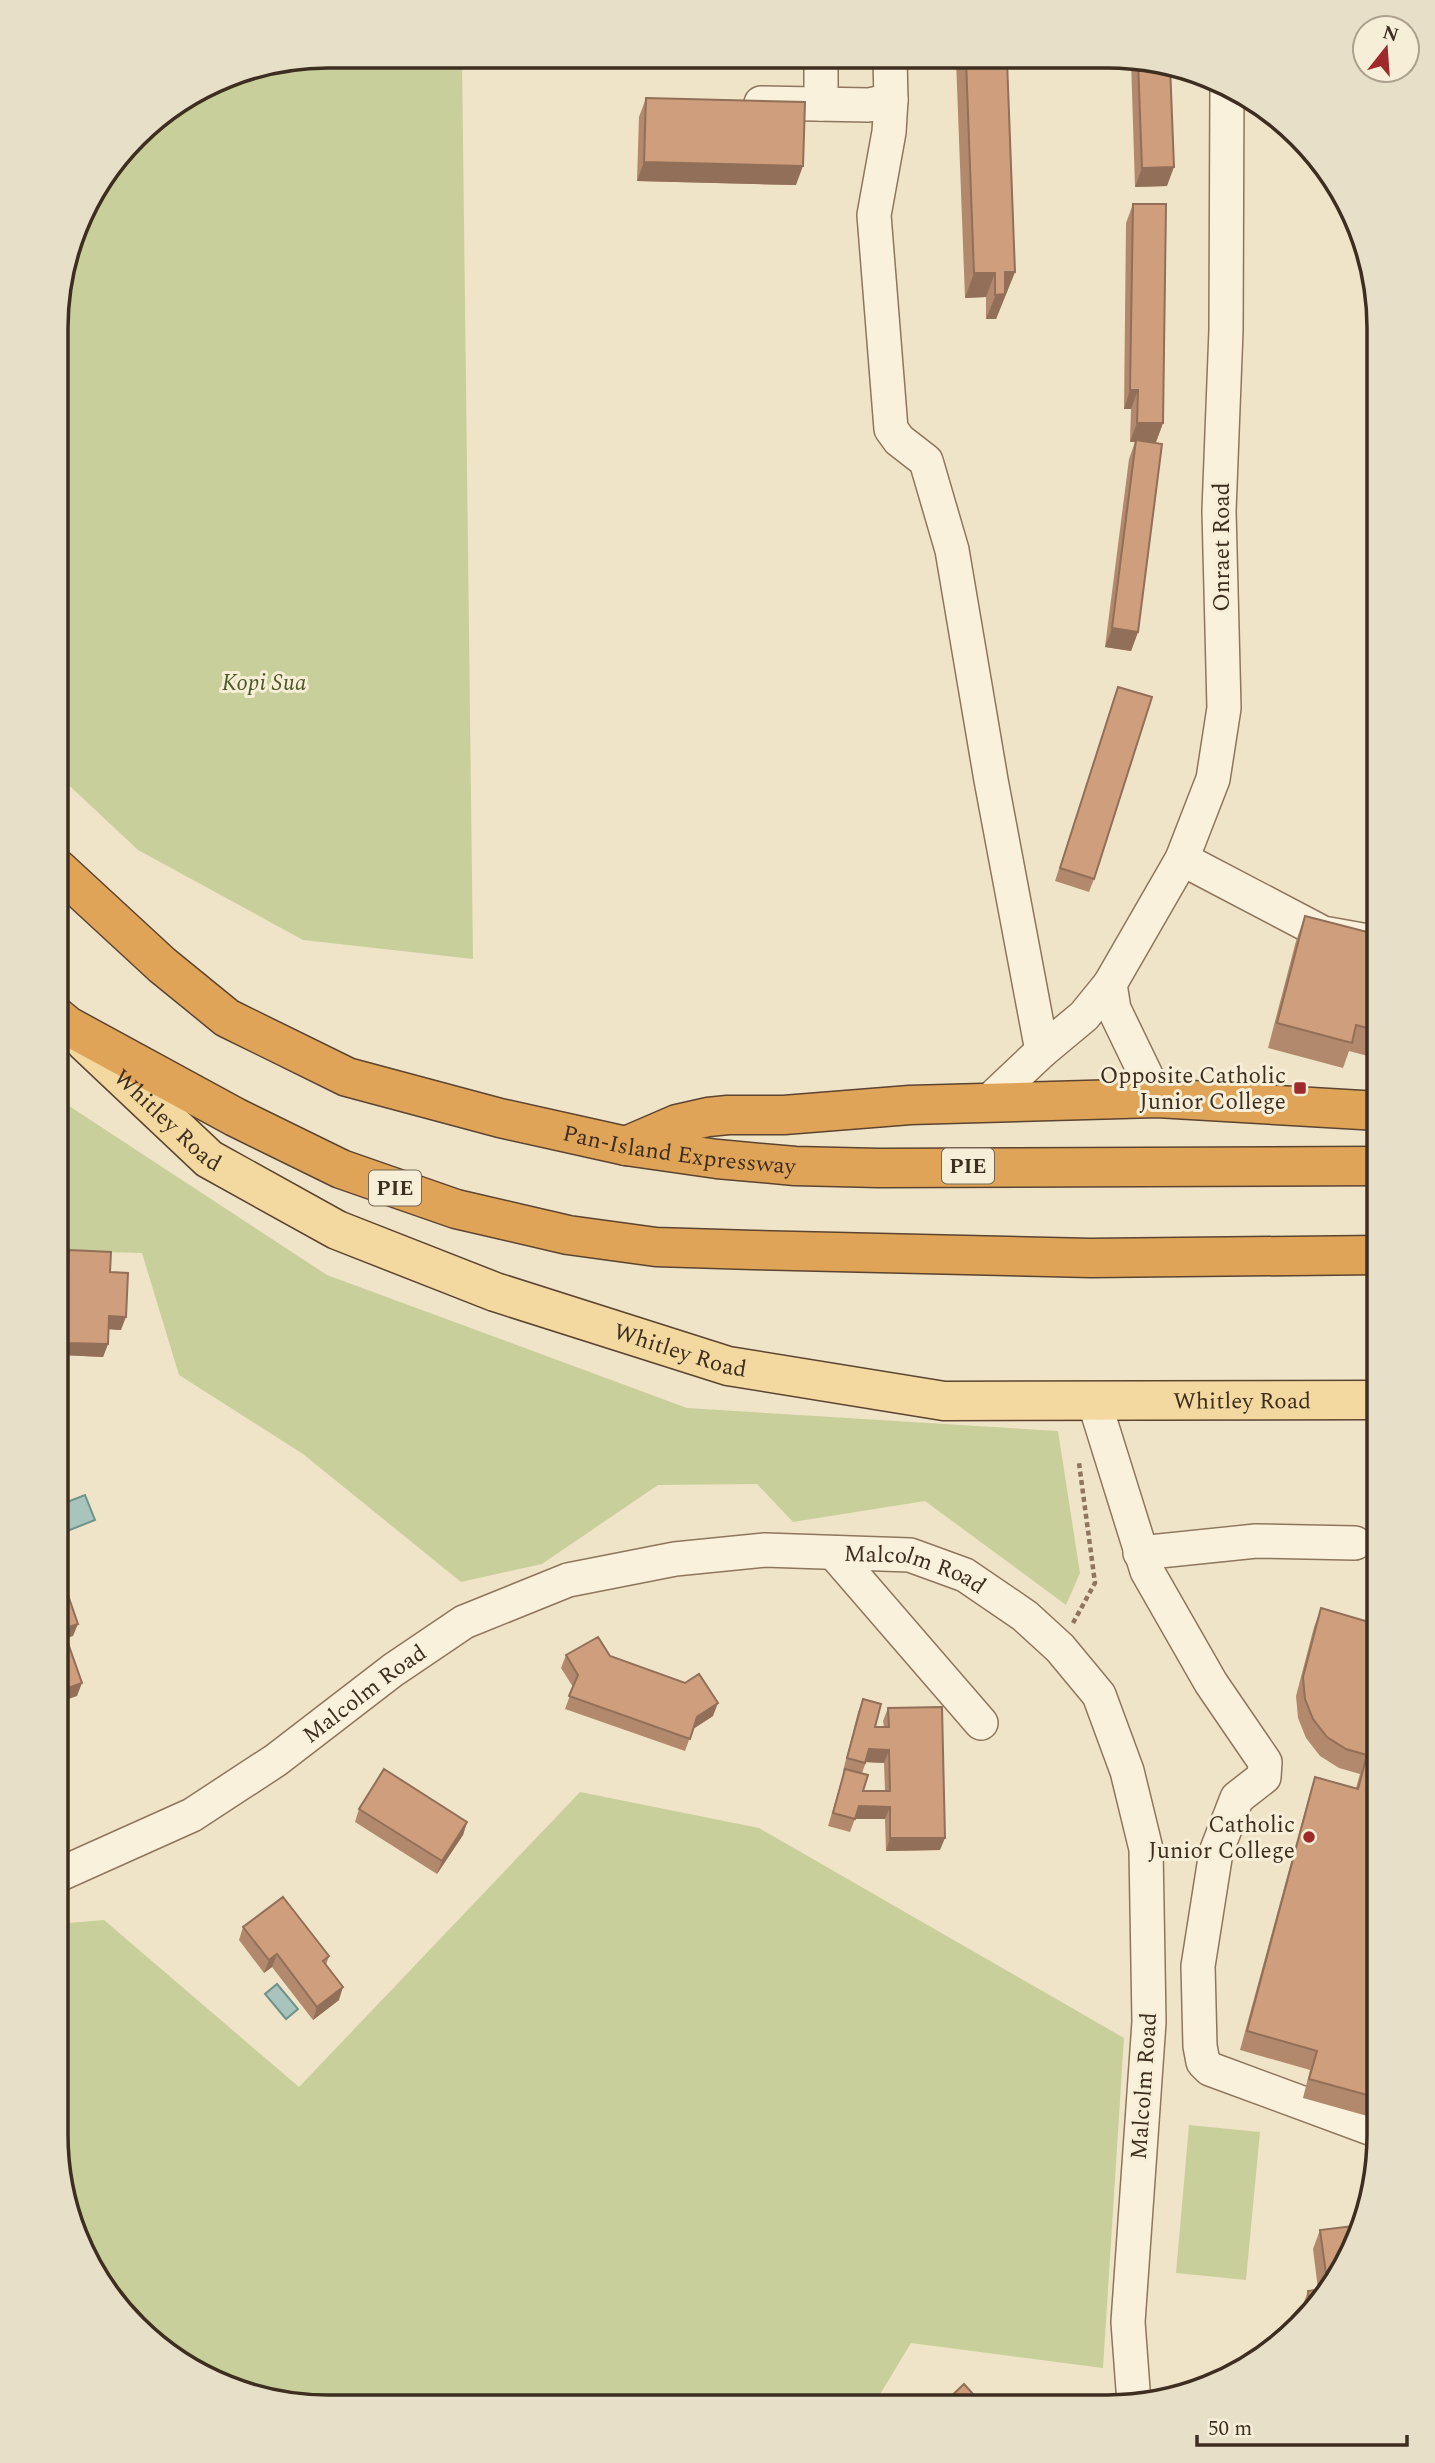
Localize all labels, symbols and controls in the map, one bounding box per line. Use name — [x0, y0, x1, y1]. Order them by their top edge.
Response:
north arrow — [1351, 14, 1421, 84]
text: N — [1379, 18, 1402, 50]
street label: Onraet Road — [1205, 482, 1240, 612]
park label: Kopi Sua — [222, 666, 307, 701]
place label: Opposite Catholic Junior College — [1100, 1059, 1286, 1120]
street label: Whitley Road — [105, 1061, 228, 1182]
marker: Opposite Catholic Junior College — [1292, 1080, 1308, 1096]
street label: Pan-Island Expressway — [559, 1116, 798, 1185]
road number: PIE — [942, 1148, 994, 1184]
road number: PIE — [369, 1170, 421, 1206]
street label: Whitley Road — [609, 1315, 749, 1388]
street label: Whitley Road — [1173, 1384, 1311, 1419]
street label: Malcolm Road — [843, 1537, 993, 1604]
street label: Malcolm Road — [295, 1636, 434, 1753]
place label: Catholic Junior College — [1148, 1808, 1295, 1869]
marker: Catholic Junior College — [1301, 1829, 1317, 1845]
street label: Malcolm Road — [1122, 2011, 1167, 2161]
scale bar — [1197, 2404, 1407, 2448]
text: 50 m — [1208, 2413, 1252, 2445]

